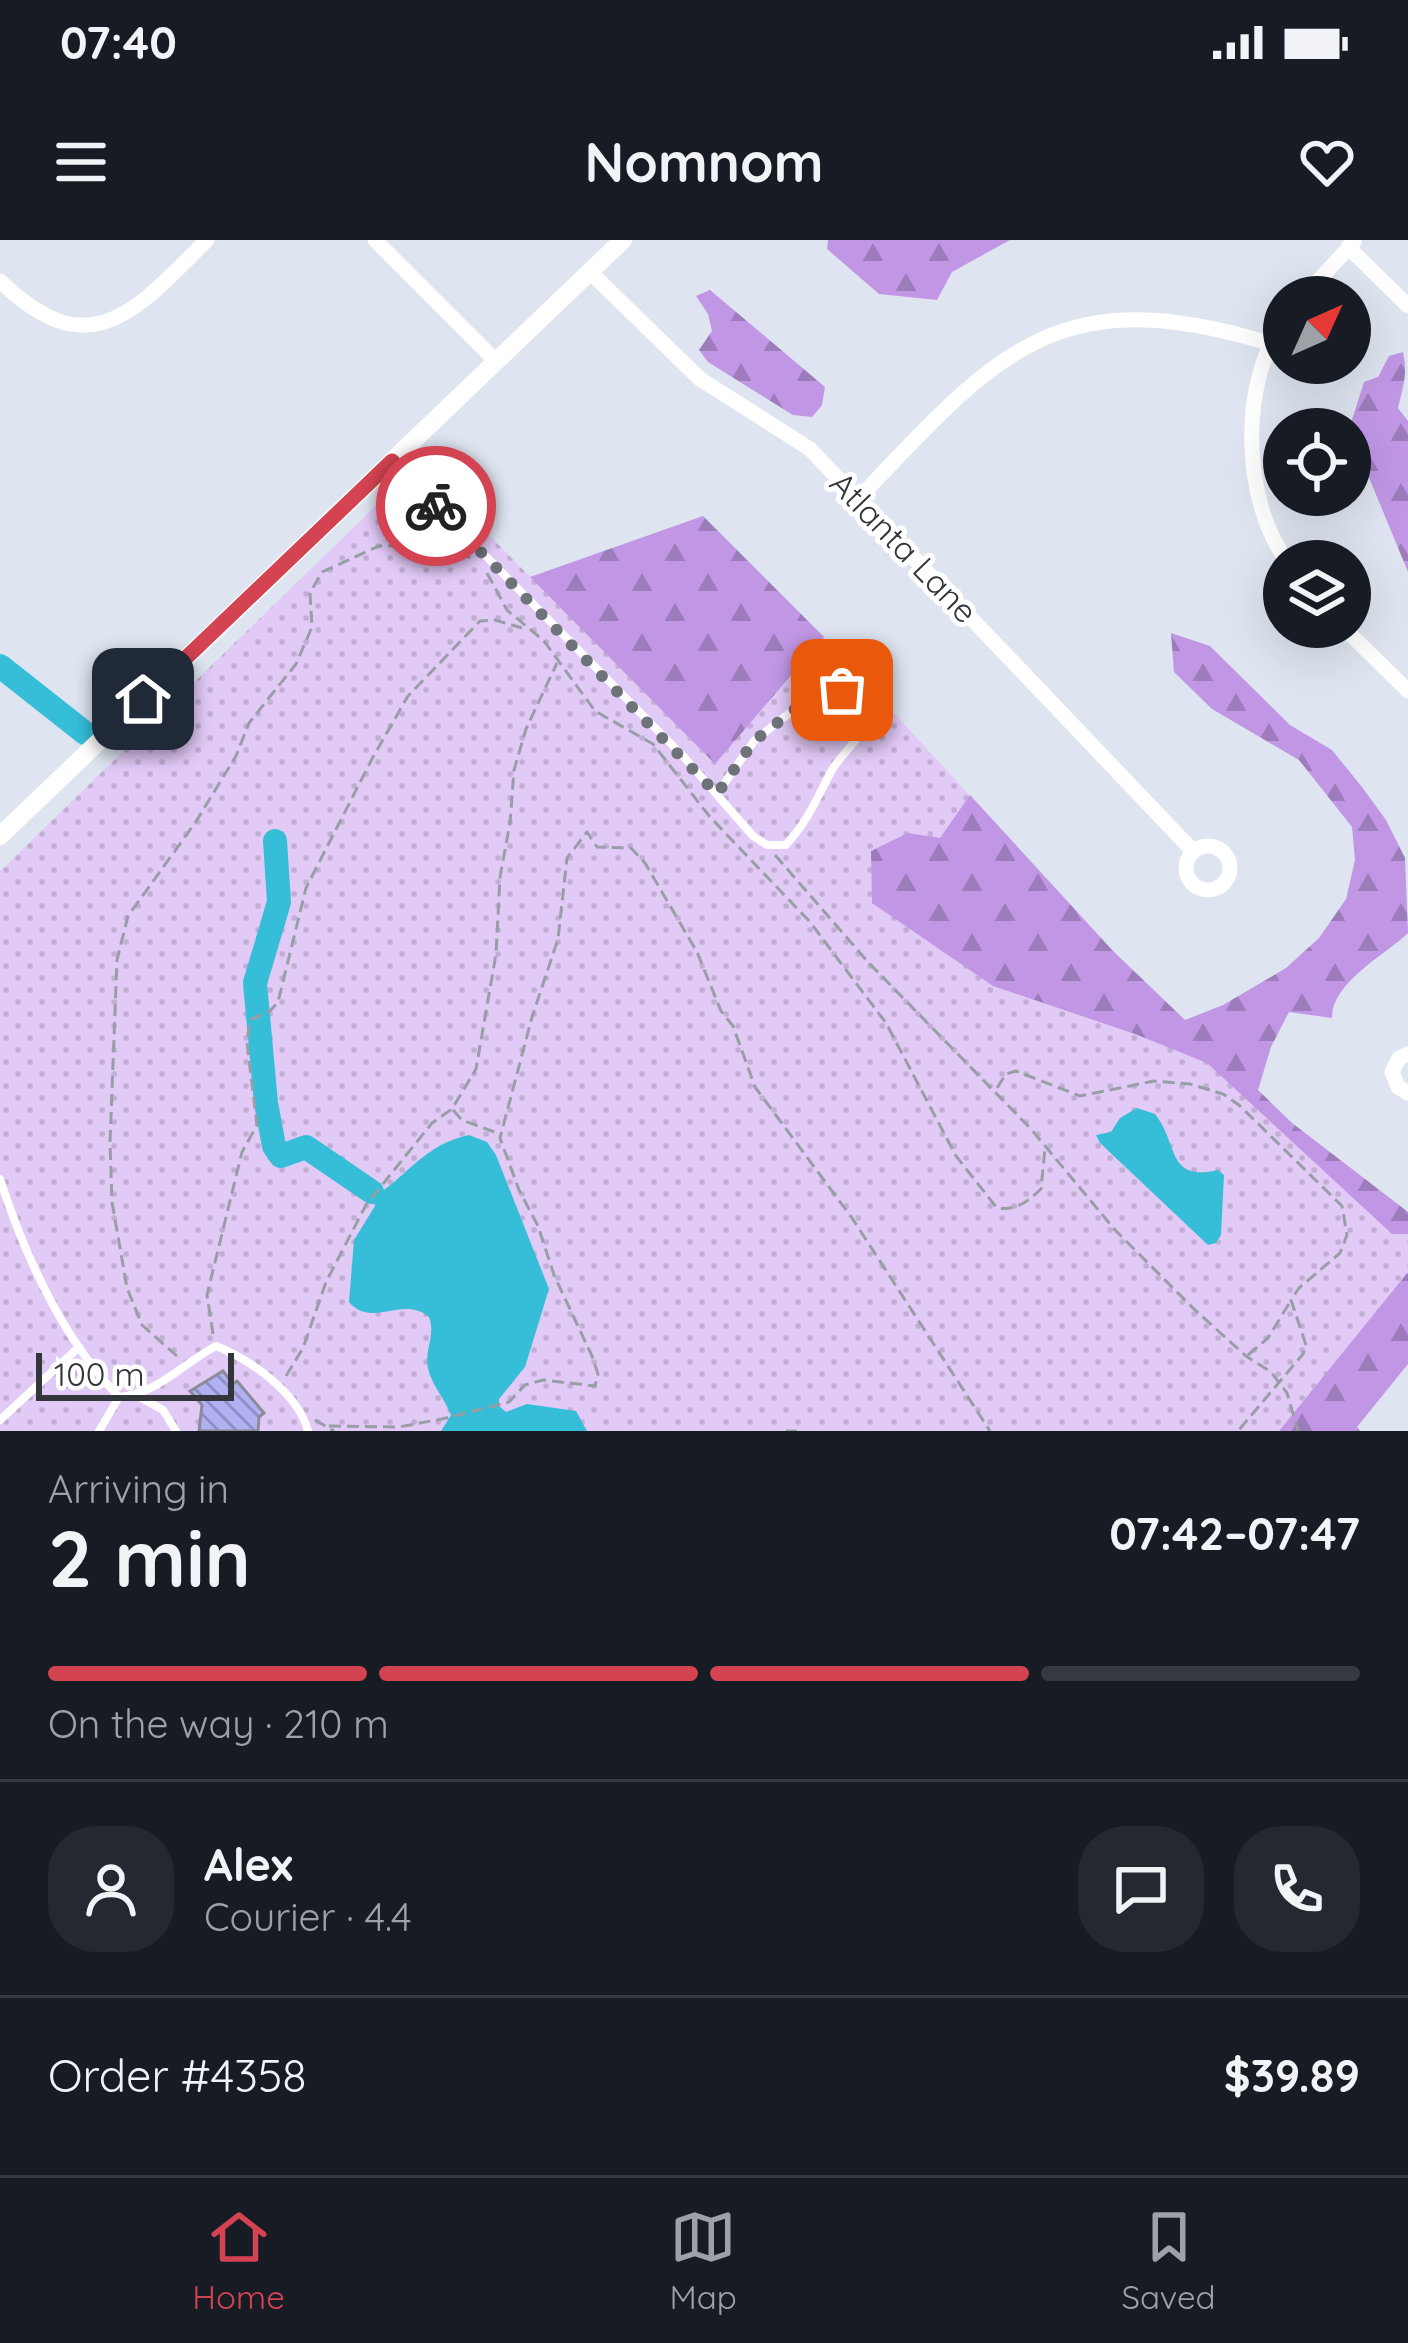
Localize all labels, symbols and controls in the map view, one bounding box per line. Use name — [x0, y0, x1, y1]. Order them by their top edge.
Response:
text: 07:40 — [60, 14, 177, 70]
text: Nomnom — [585, 128, 823, 196]
icon: menu — [48, 129, 114, 195]
icon: heart — [1294, 129, 1360, 195]
north arrow — [1263, 276, 1371, 384]
map controls — [1263, 276, 1371, 648]
button: locate — [1263, 408, 1371, 516]
courier — [376, 446, 496, 566]
street label: Atlanta Lane — [822, 462, 987, 631]
icon: bike — [403, 473, 469, 539]
button: layers — [1263, 540, 1371, 648]
pin — [791, 639, 893, 741]
pin — [92, 648, 194, 750]
icon: bag — [809, 657, 875, 723]
icon: home — [110, 666, 176, 732]
scale bar — [36, 1347, 234, 1400]
text: 100 m — [54, 1353, 145, 1394]
text: Arriving in — [48, 1464, 229, 1513]
text: 07:42–07:47 — [1109, 1505, 1360, 1561]
text: 2 min — [48, 1509, 251, 1607]
text: On the way · 210 m — [48, 1699, 389, 1748]
button: person — [48, 1826, 174, 1952]
button: chat — [1078, 1826, 1204, 1952]
button: phone — [1234, 1826, 1360, 1952]
text: Alex — [204, 1836, 293, 1892]
text: Courier · 4.4 — [204, 1892, 412, 1941]
text: Order #4358 — [48, 2047, 307, 2103]
text: $39.89 — [1224, 2047, 1360, 2103]
tab: Home — [192, 2204, 285, 2317]
tab: Map — [670, 2204, 737, 2317]
tab: Saved — [1122, 2204, 1216, 2317]

